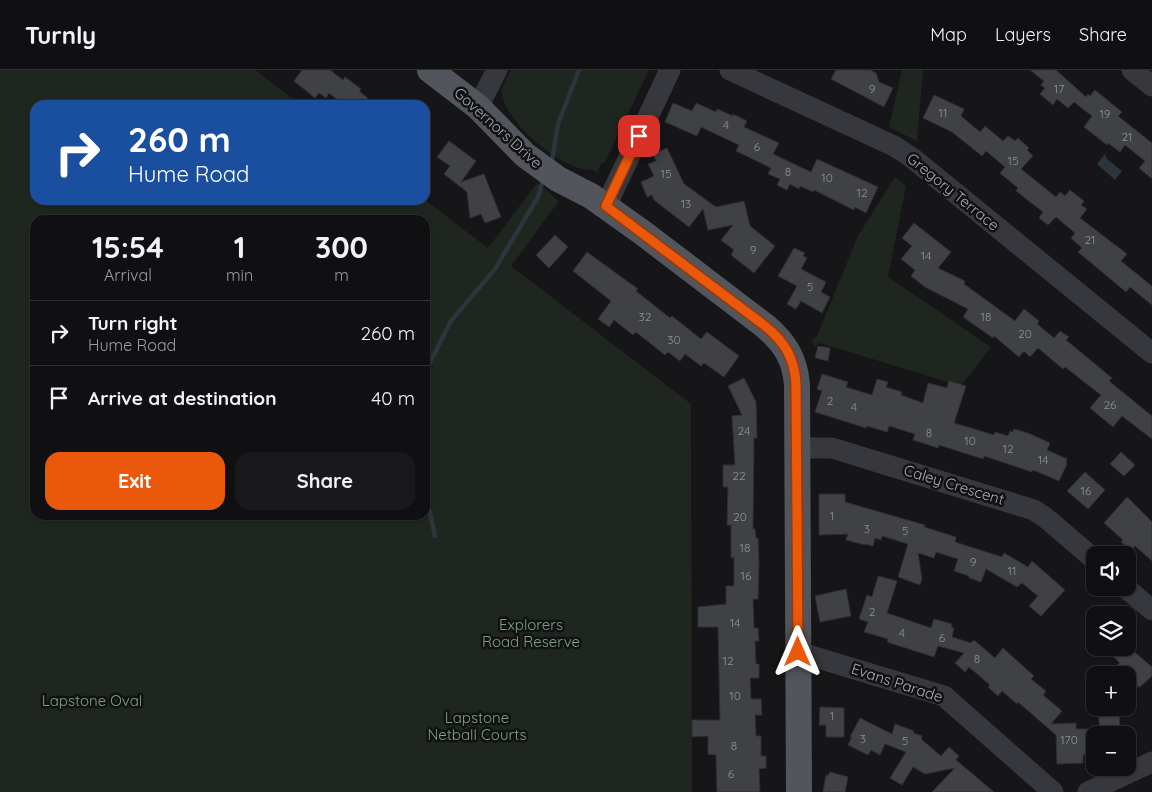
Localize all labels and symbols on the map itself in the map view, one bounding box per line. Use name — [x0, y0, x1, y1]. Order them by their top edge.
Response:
house number: 9 — [869, 81, 876, 96]
house number: 17 — [1054, 81, 1064, 96]
street label: Governors Drive — [450, 83, 546, 172]
house number: 11 — [939, 105, 947, 120]
house number: 19 — [1099, 106, 1111, 121]
pin — [618, 115, 660, 157]
house number: 4 — [723, 117, 729, 132]
house number: 21 — [1121, 129, 1133, 144]
house number: 6 — [754, 139, 761, 154]
street label: Gregory Terrace — [903, 149, 1003, 235]
house number: 15 — [1008, 153, 1018, 168]
house number: 8 — [785, 164, 791, 179]
house number: 15 — [661, 166, 671, 181]
house number: 10 — [821, 170, 833, 185]
house number: 12 — [856, 185, 868, 200]
house number: 13 — [681, 196, 691, 211]
house number: 21 — [1084, 232, 1096, 247]
house number: 9 — [750, 242, 757, 257]
house number: 14 — [921, 248, 931, 263]
house number: 5 — [807, 279, 813, 294]
house number: 32 — [639, 309, 652, 324]
house number: 18 — [981, 309, 991, 324]
house number: 20 — [1018, 326, 1032, 341]
house number: 30 — [667, 332, 681, 347]
house number: 2 — [827, 393, 834, 408]
house number: 26 — [1103, 397, 1117, 412]
house number: 4 — [851, 399, 857, 414]
house number: 24 — [738, 423, 750, 438]
house number: 8 — [926, 425, 932, 440]
house number: 10 — [964, 433, 976, 448]
house number: 12 — [1002, 441, 1014, 456]
house number: 14 — [1038, 452, 1048, 467]
street label: Caley Crescent — [902, 460, 1007, 509]
house number: 22 — [732, 468, 746, 483]
house number: 16 — [1081, 483, 1092, 498]
house number: 1 — [830, 508, 834, 523]
house number: 20 — [733, 509, 747, 524]
house number: 3 — [864, 521, 870, 536]
house number: 5 — [902, 523, 908, 538]
house number: 18 — [740, 540, 750, 555]
house number: 9 — [970, 554, 977, 569]
house number: 11 — [1008, 563, 1016, 578]
house number: 16 — [741, 568, 752, 583]
house number: 2 — [869, 604, 876, 619]
park label: Explorers Road Reserve — [482, 615, 580, 651]
house number: 14 — [730, 615, 740, 630]
position arrow — [771, 625, 823, 677]
house number: 4 — [899, 625, 905, 640]
house number: 6 — [939, 630, 946, 645]
house number: 8 — [974, 651, 980, 666]
house number: 12 — [722, 653, 734, 668]
street label: Evans Parade — [849, 659, 945, 706]
house number: 10 — [729, 688, 741, 703]
park label: Lapstone Oval — [42, 691, 142, 710]
park label: Lapstone Netball Courts — [427, 708, 527, 744]
house number: 1 — [830, 708, 834, 723]
house number: 3 — [860, 731, 866, 746]
house number: 170 — [1060, 732, 1078, 747]
house number: 5 — [902, 733, 908, 748]
house number: 8 — [731, 738, 737, 753]
house number: 6 — [728, 766, 735, 781]

